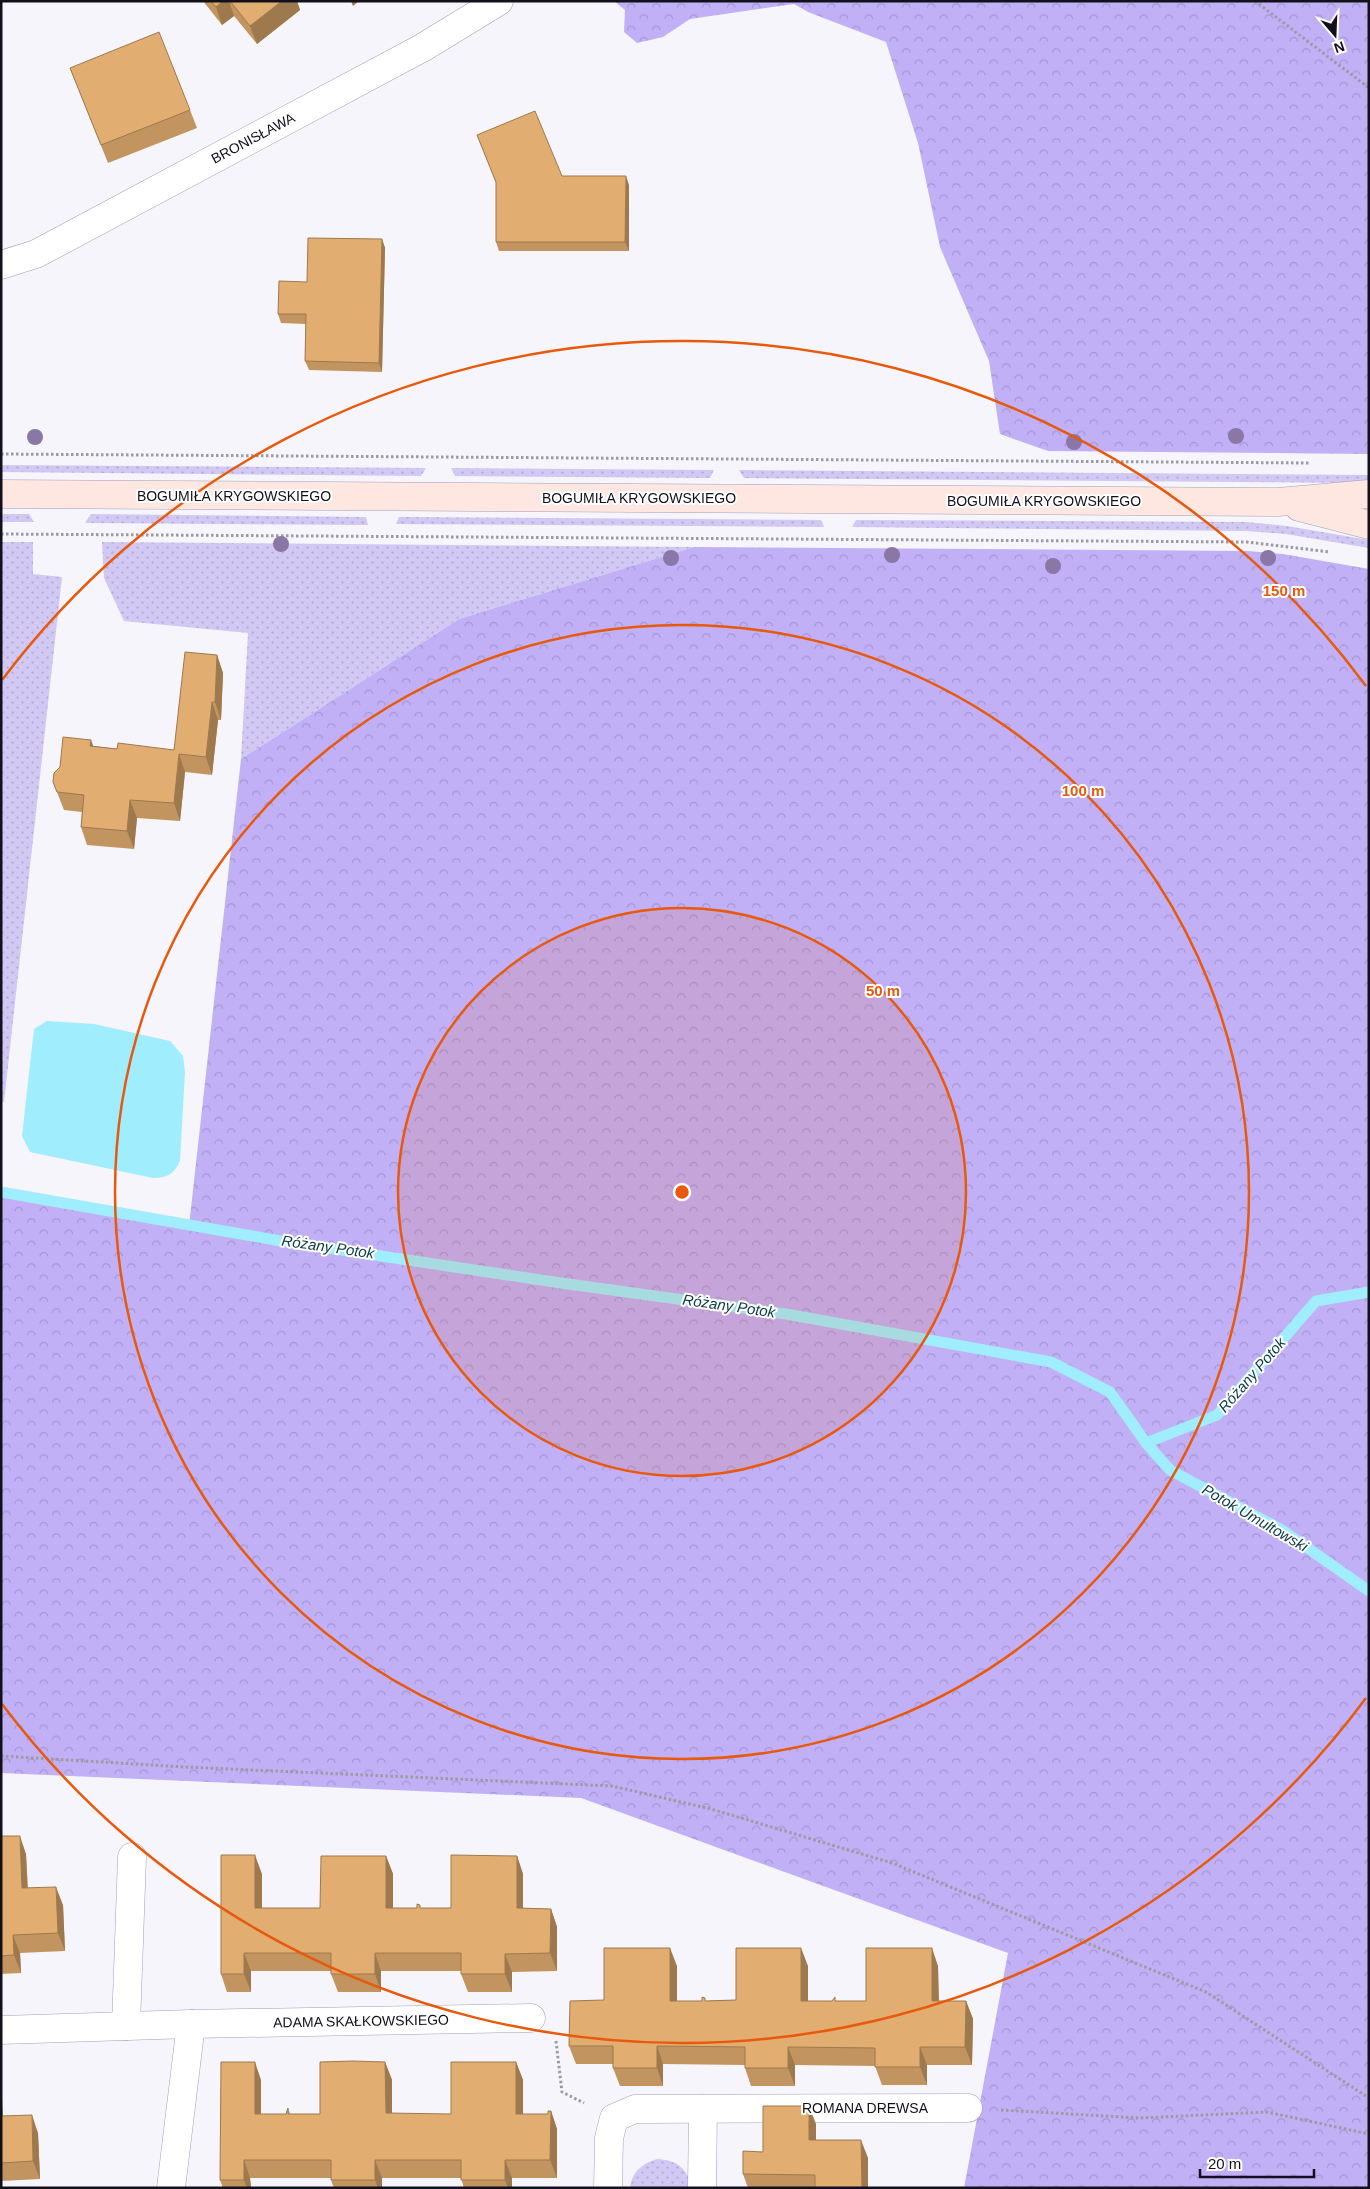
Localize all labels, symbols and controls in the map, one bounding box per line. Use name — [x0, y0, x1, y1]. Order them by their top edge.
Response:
north arrow — [1310, 10, 1360, 60]
text: N — [1332, 38, 1347, 57]
street label: BRONISŁAWA — [208, 109, 298, 167]
street label: BOGUMIŁA KRYGOWSKIEGO — [137, 488, 331, 504]
street label: BOGUMIŁA KRYGOWSKIEGO — [542, 490, 736, 506]
street label: BOGUMIŁA KRYGOWSKIEGO — [947, 493, 1141, 509]
text: 150 m — [1263, 582, 1305, 599]
text: 100 m — [1062, 782, 1104, 799]
text: 50 m — [866, 982, 900, 999]
centre of rings — [673, 1183, 691, 1201]
water label: Różany Potok — [281, 1232, 377, 1262]
water label: Różany Potok — [682, 1291, 778, 1321]
water label: Różany Potok — [1215, 1333, 1290, 1415]
water label: Potok Umultowski — [1199, 1480, 1312, 1555]
street label: ADAMA SKAŁKOWSKIEGO — [273, 2011, 449, 2031]
street label: ROMANA DREWSA — [802, 2100, 929, 2116]
scale bar — [1200, 2146, 1314, 2178]
text: 20 m — [1208, 2155, 1241, 2172]

